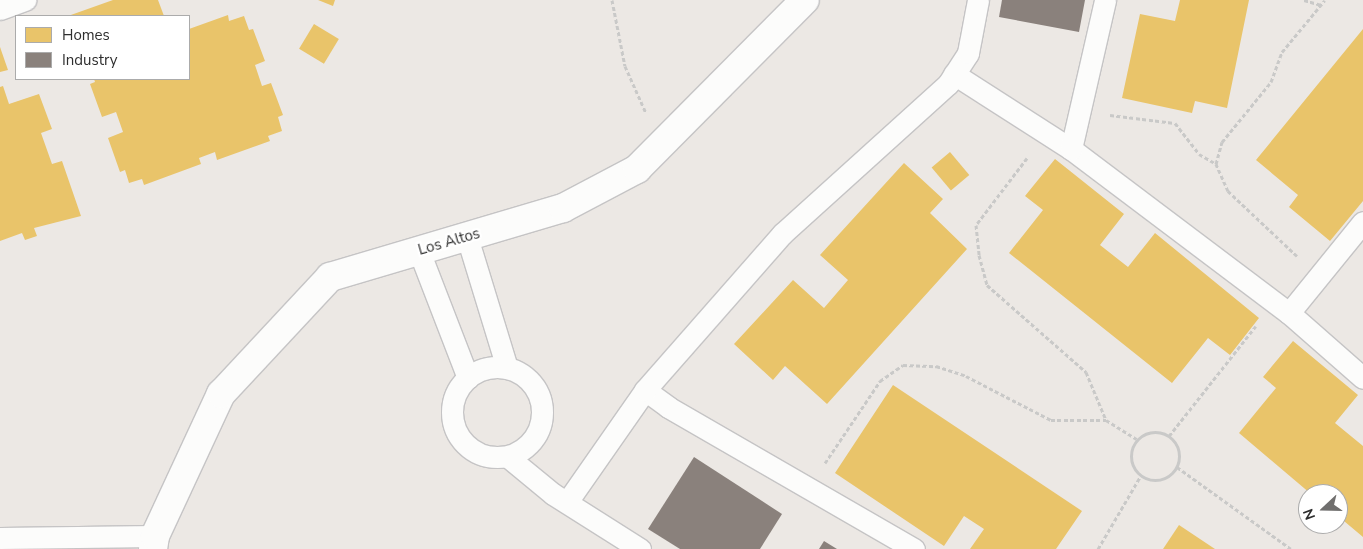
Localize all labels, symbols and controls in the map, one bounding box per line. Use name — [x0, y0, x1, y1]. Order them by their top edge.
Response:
legend — [15, 15, 190, 80]
text: Homes — [62, 25, 110, 45]
text: Industry — [62, 50, 117, 70]
street label: Los Altos — [416, 225, 482, 259]
north arrow — [1298, 484, 1348, 534]
text: N — [1299, 506, 1320, 523]

